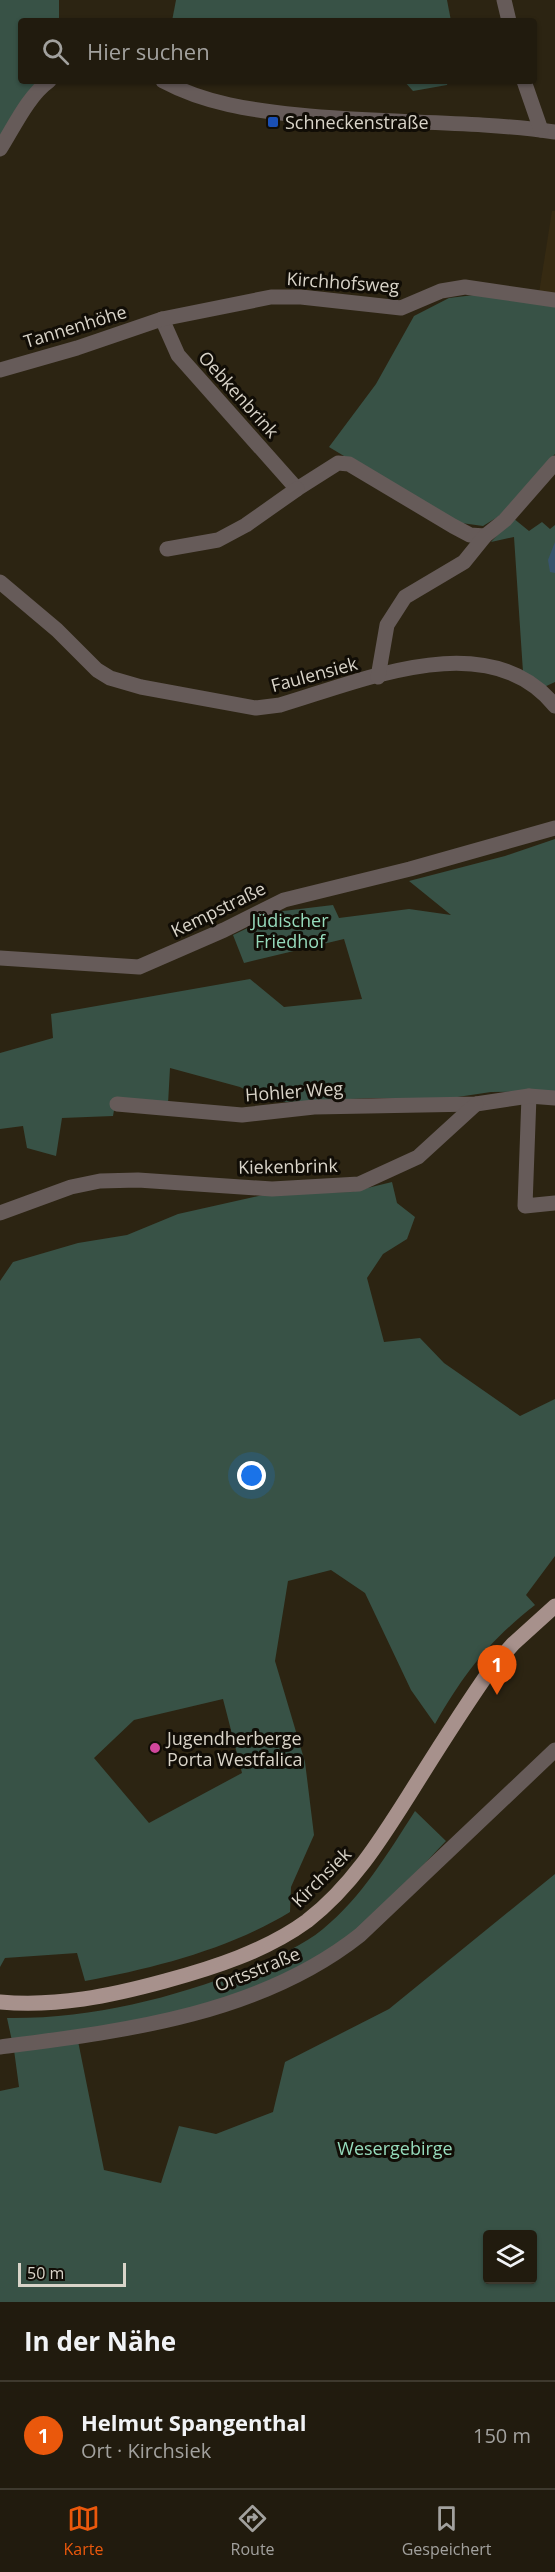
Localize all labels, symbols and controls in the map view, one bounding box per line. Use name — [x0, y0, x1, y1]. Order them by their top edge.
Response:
search box — [18, 18, 537, 84]
icon: search — [39, 35, 72, 68]
text: Hier suchen — [87, 36, 210, 66]
place label: Schneckenstraße — [285, 110, 429, 134]
marker: Schneckenstraße — [266, 115, 280, 129]
street label: Kirchhofsweg — [286, 266, 400, 298]
street label: Tannenhöhe — [21, 299, 129, 353]
street label: Oebkenbrink — [194, 345, 285, 443]
street label: Faulensiek — [268, 651, 360, 697]
street label: Kempstraße — [167, 876, 269, 942]
park label: Jüdischer Friedhof — [249, 908, 329, 953]
street label: Hohler Weg — [244, 1076, 344, 1106]
street label: Kiekenbrink — [238, 1153, 339, 1179]
your location — [237, 1461, 266, 1490]
pin: 1 — [478, 1646, 516, 1695]
place label: Jugendherberge Porta Westfalica — [165, 1726, 303, 1771]
marker: Jugendherberge Porta Westfalica — [148, 1741, 162, 1755]
street label: Kirchsiek — [286, 1842, 356, 1912]
street label: Ortsstraße — [211, 1941, 303, 1997]
park label: Wesergebirge — [337, 2136, 453, 2160]
map controls — [483, 2230, 537, 2284]
button: layers — [483, 2230, 537, 2284]
scale bar — [18, 2260, 126, 2288]
text: 50 m — [27, 2262, 64, 2284]
text: In der Nähe — [24, 2323, 176, 2359]
text: Helmut Spangenthal — [81, 2407, 307, 2437]
text: 1 — [38, 2422, 49, 2449]
text: 150 m — [473, 2422, 531, 2449]
text: Ort · Kirchsiek — [81, 2437, 211, 2464]
tab: Karte — [64, 2502, 103, 2560]
tab: Route — [231, 2502, 275, 2560]
tab: Gespeichert — [402, 2502, 491, 2560]

